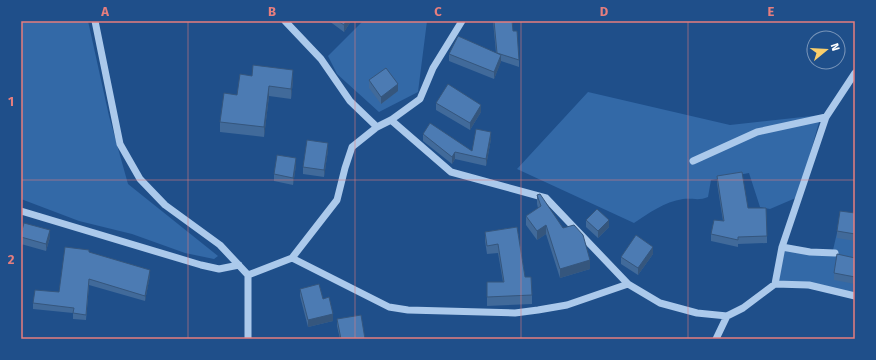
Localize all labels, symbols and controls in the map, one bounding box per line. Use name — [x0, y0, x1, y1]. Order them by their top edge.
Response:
text: A — [100, 4, 109, 19]
text: B — [268, 4, 276, 19]
text: C — [434, 4, 442, 19]
text: D — [600, 4, 609, 19]
text: E — [768, 4, 775, 19]
north arrow — [806, 30, 846, 70]
text: N — [828, 42, 842, 53]
text: 1 — [8, 94, 14, 109]
text: 2 — [8, 252, 15, 267]

